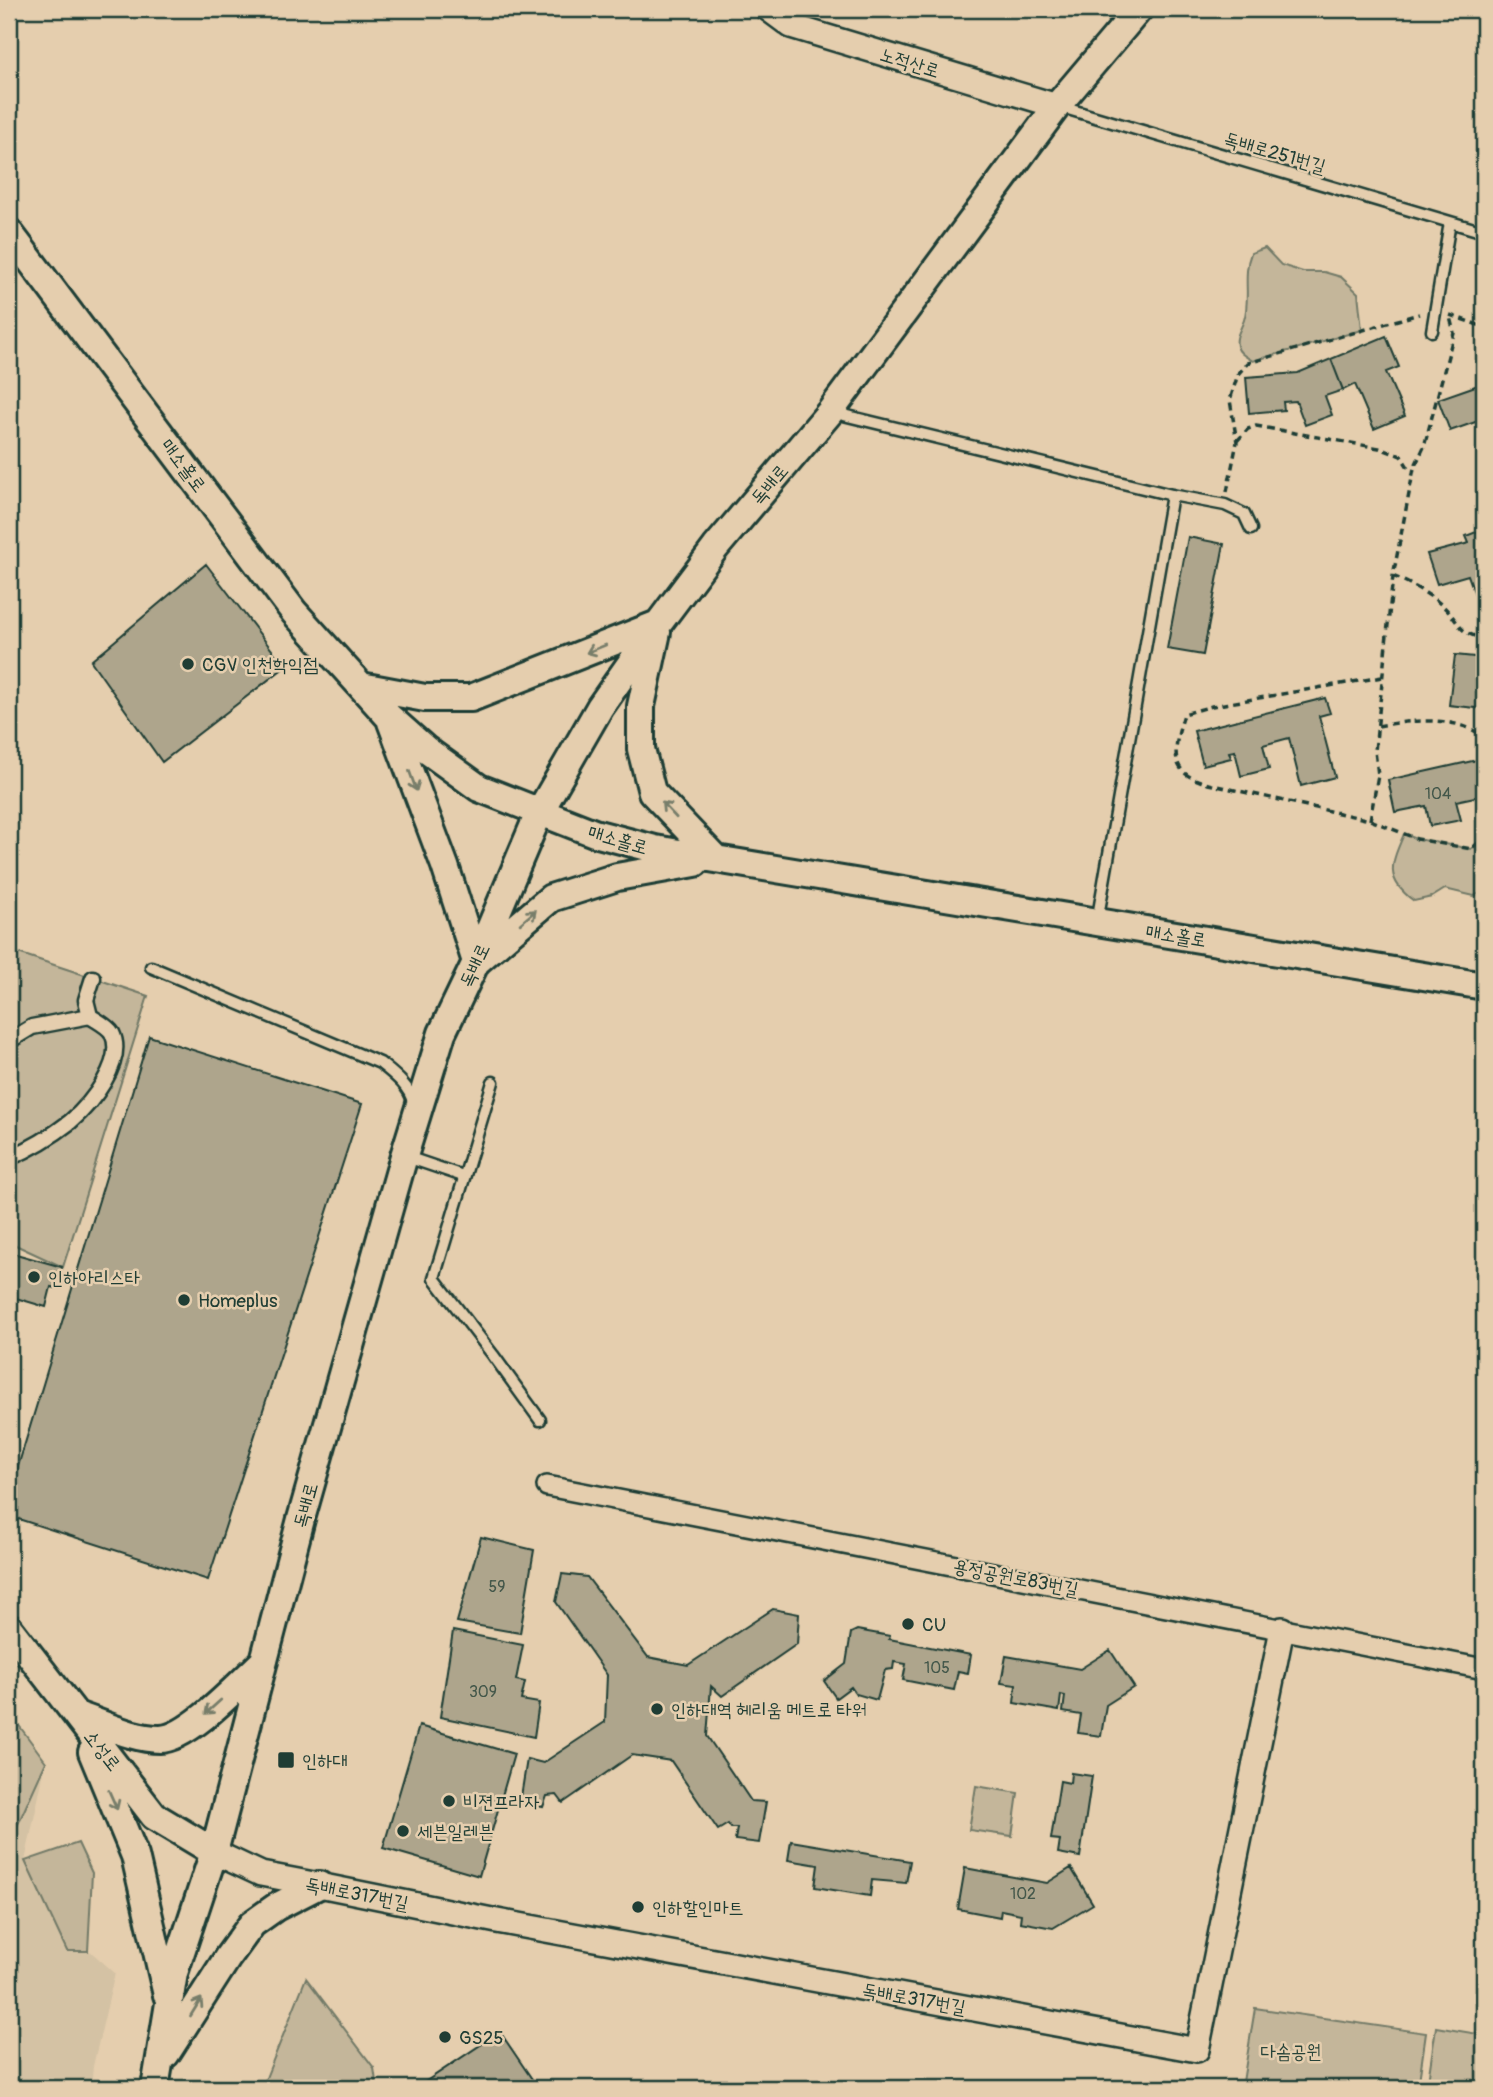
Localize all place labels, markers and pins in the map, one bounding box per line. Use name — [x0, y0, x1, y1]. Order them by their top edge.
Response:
place label: CGV 인천학익점 — [202, 653, 318, 677]
marker: CGV 인천학익점 — [180, 656, 196, 672]
place label: 인하아리스타 — [48, 1266, 140, 1290]
marker: 인하아리스타 — [26, 1269, 42, 1285]
place label: Homeplus — [198, 1289, 278, 1313]
marker: Homeplus — [176, 1292, 192, 1308]
place label: CU — [922, 1613, 946, 1637]
marker: CU — [900, 1616, 916, 1632]
place label: 인하대역 헤리움 메트로 타워 — [671, 1698, 867, 1722]
marker: 인하대역 헤리움 메트로 타워 — [649, 1701, 665, 1717]
place label: 인하대 — [302, 1749, 348, 1773]
marker: 인하대 — [276, 1750, 296, 1770]
place label: 비젼프라자 — [463, 1790, 539, 1814]
marker: 비젼프라자 — [441, 1793, 457, 1809]
place label: 세븐일레븐 — [417, 1820, 493, 1844]
marker: 세븐일레븐 — [395, 1823, 411, 1839]
place label: 인하할인마트 — [652, 1896, 744, 1920]
marker: 인하할인마트 — [630, 1899, 646, 1915]
place label: GS25 — [459, 2026, 504, 2050]
marker: GS25 — [437, 2029, 453, 2045]

